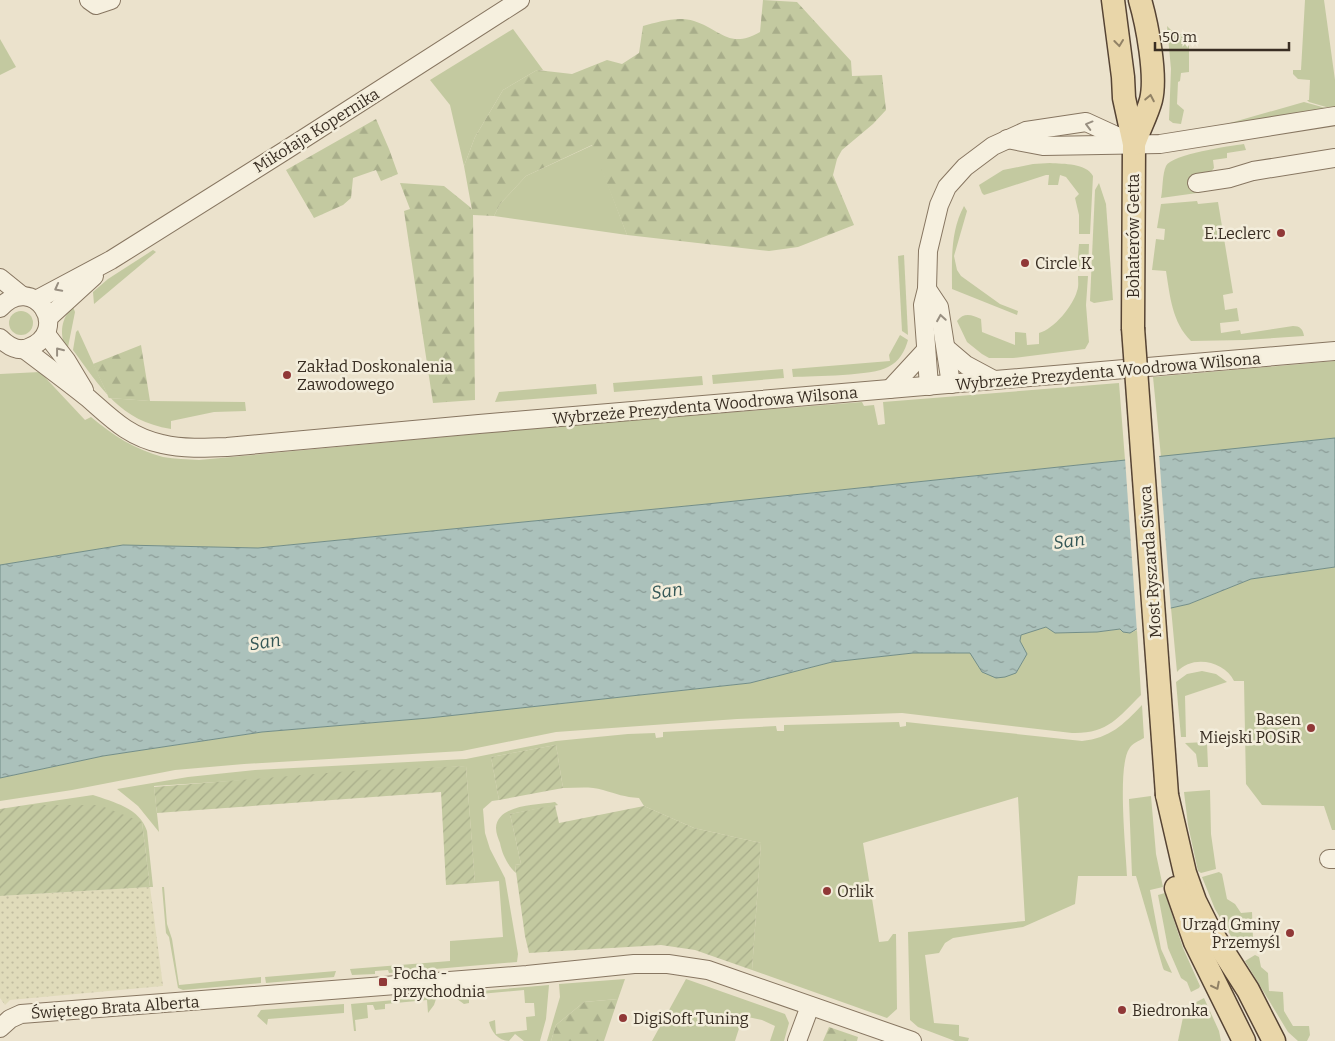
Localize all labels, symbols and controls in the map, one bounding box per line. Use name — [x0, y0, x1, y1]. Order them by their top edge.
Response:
scale bar — [1155, 20, 1289, 52]
text: 50 m — [1162, 28, 1198, 46]
one-way arrow — [1113, 39, 1124, 47]
street label: Mikołaja Kopernika — [250, 84, 383, 177]
one-way arrow — [1145, 93, 1155, 102]
one-way arrow — [1085, 120, 1093, 131]
street label: Bohaterów Getta — [1124, 173, 1143, 298]
place label: E.Leclerc — [1204, 224, 1271, 243]
marker: E.Leclerc — [1275, 227, 1287, 239]
place label: Circle K — [1035, 254, 1093, 273]
marker: Circle K — [1019, 257, 1031, 269]
one-way arrow — [54, 282, 63, 292]
one-way arrow — [937, 314, 947, 323]
one-way arrow — [56, 347, 65, 357]
street label: Wybrzeże Prezydenta Woodrowa Wilsona — [955, 349, 1262, 394]
place label: Zakład Doskonalenia Zawodowego — [297, 357, 453, 394]
marker: Zakład Doskonalenia Zawodowego — [281, 369, 293, 381]
street label: Wybrzeże Prezydenta Woodrowa Wilsona — [552, 383, 859, 428]
street label: Most Ryszarda Siwca — [1136, 485, 1165, 639]
water label: San — [1052, 528, 1086, 554]
water label: San — [650, 578, 684, 604]
water label: San — [248, 629, 282, 655]
place label: Basen Miejski POSiR — [1199, 710, 1301, 747]
marker: Basen Miejski POSiR — [1305, 722, 1317, 734]
place label: Orlik — [837, 882, 874, 901]
marker: Orlik — [821, 885, 833, 897]
place label: Urząd Gminy Przemyśl — [1182, 915, 1281, 952]
marker: Urząd Gminy Przemyśl — [1284, 927, 1296, 939]
place label: Focha - przychodnia — [393, 964, 485, 1001]
marker: Focha - przychodnia — [377, 976, 389, 988]
one-way arrow — [1210, 981, 1220, 990]
street label: Świętego Brata Alberta — [30, 991, 200, 1023]
place label: Biedronka — [1132, 1001, 1209, 1020]
marker: Biedronka — [1116, 1004, 1128, 1016]
place label: DigiSoft Tuning — [633, 1009, 749, 1028]
marker: DigiSoft Tuning — [617, 1012, 629, 1024]

